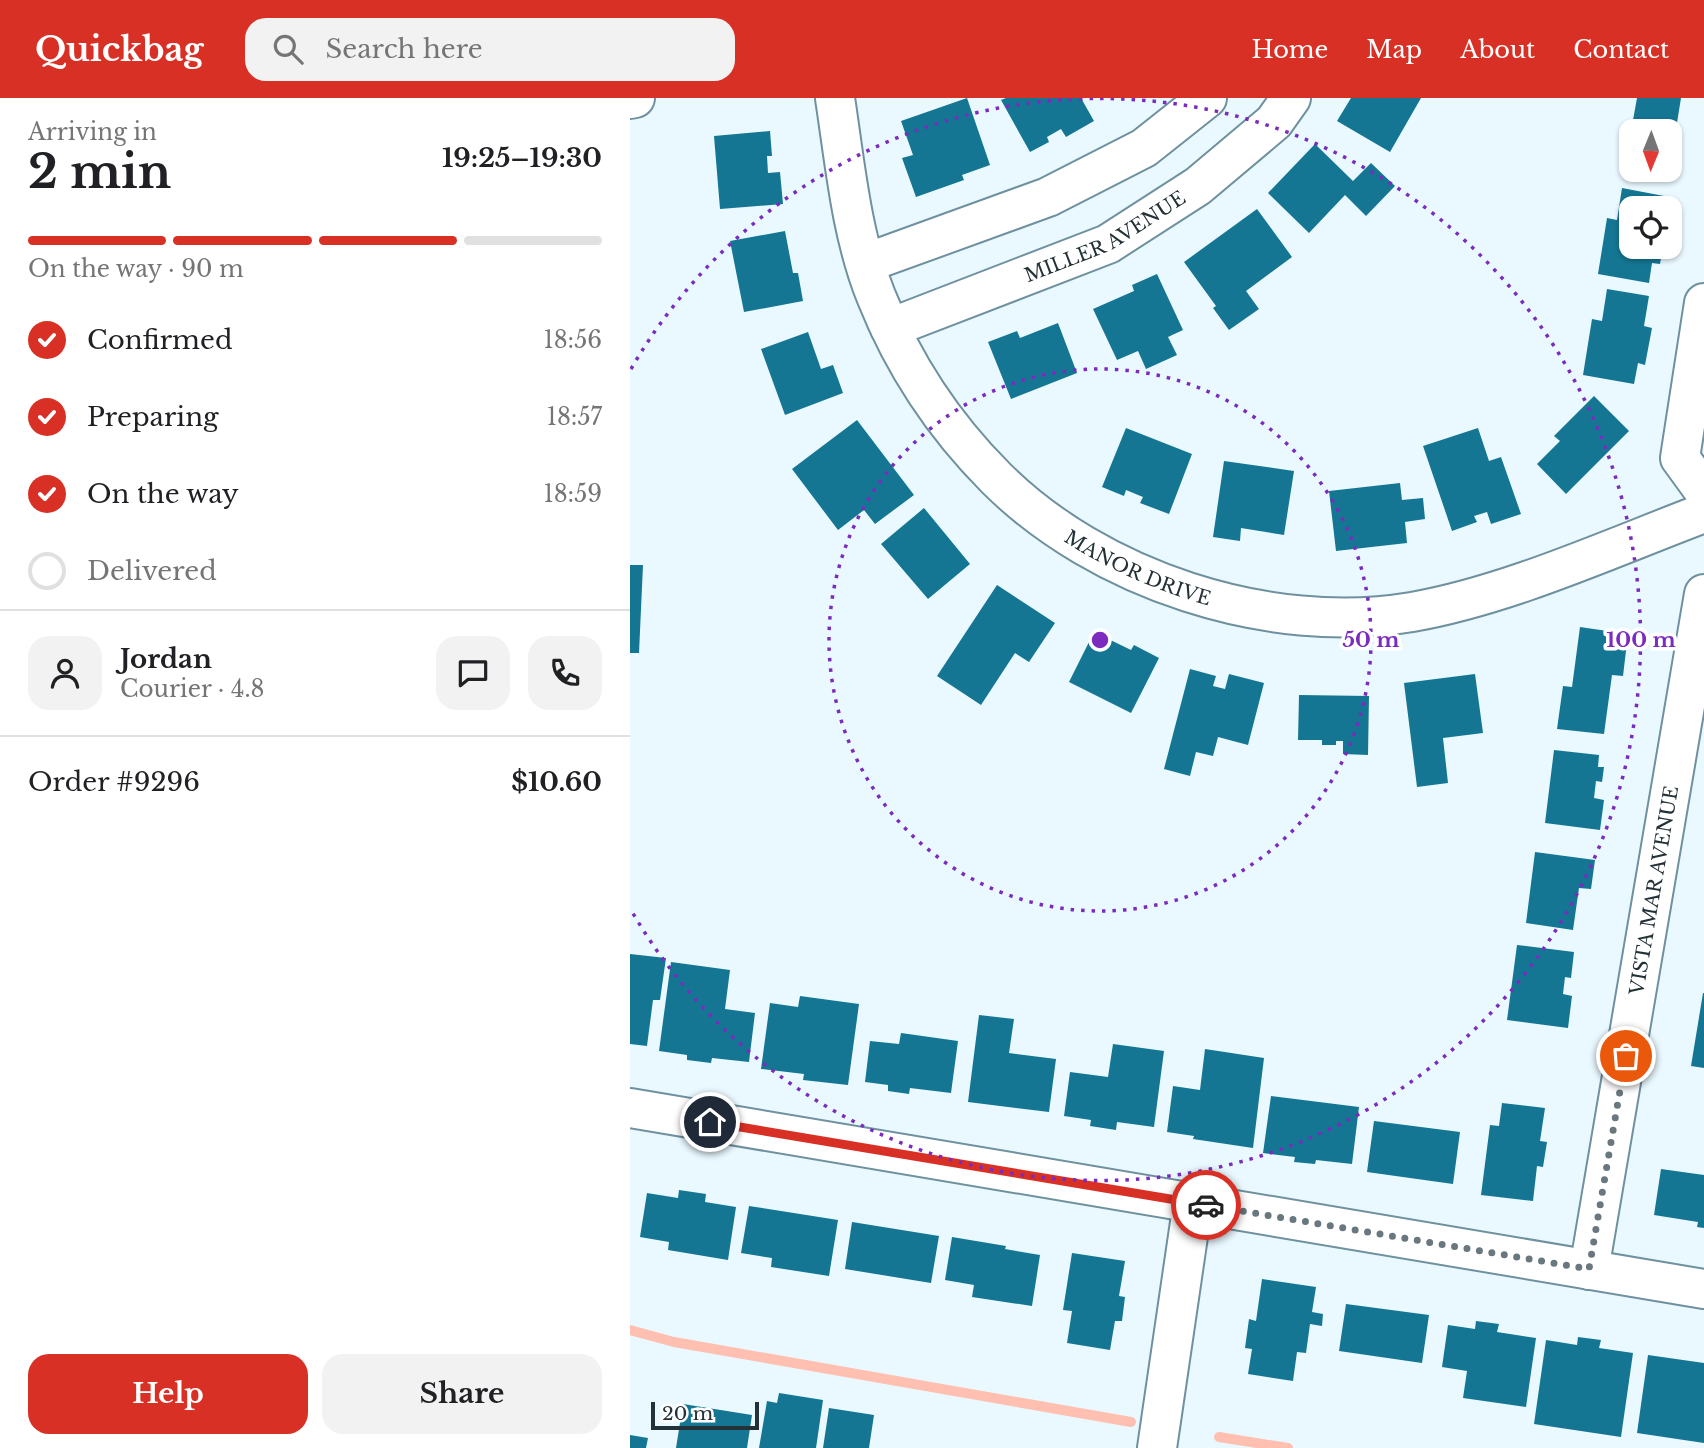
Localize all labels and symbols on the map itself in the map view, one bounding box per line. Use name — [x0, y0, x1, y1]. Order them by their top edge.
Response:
north arrow — [1619, 119, 1682, 182]
street label: MILLER AVENUE — [1021, 186, 1190, 287]
street label: MANOR DRIVE — [1061, 525, 1214, 610]
text: 50 m — [1342, 627, 1400, 653]
text: 100 m — [1606, 627, 1676, 653]
centre of rings — [1088, 628, 1112, 652]
street label: VISTA MAR AVENUE — [1624, 784, 1683, 998]
pin — [1596, 1026, 1656, 1086]
pin — [680, 1092, 740, 1152]
courier — [1171, 1170, 1241, 1240]
scale bar — [651, 1399, 760, 1431]

